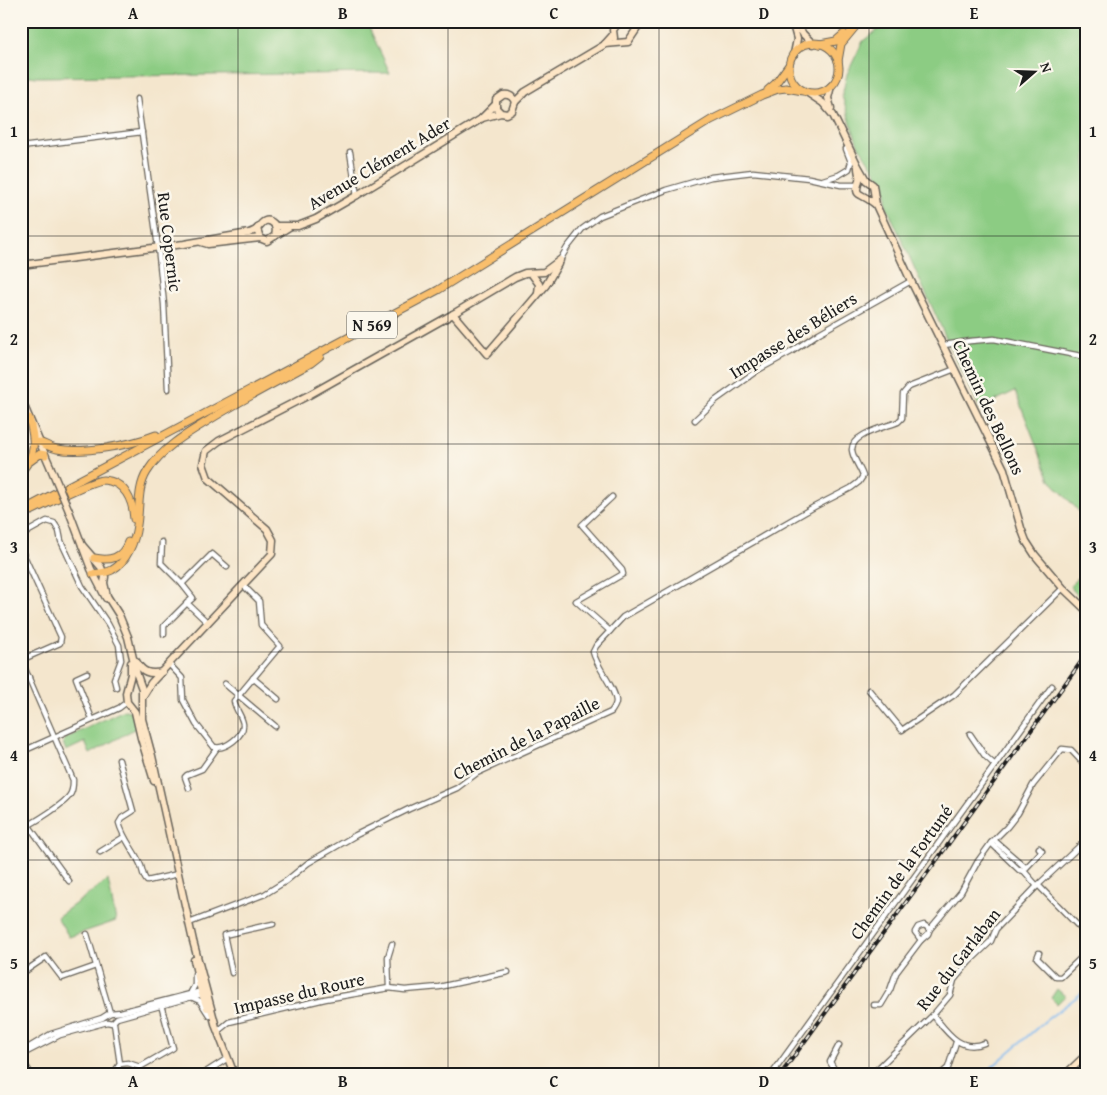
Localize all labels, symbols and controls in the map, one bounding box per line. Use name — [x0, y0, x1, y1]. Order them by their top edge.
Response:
text: A — [128, 1, 139, 25]
text: B — [338, 1, 348, 25]
text: C — [549, 1, 559, 25]
text: D — [759, 1, 769, 25]
text: E — [970, 1, 979, 25]
north arrow — [1010, 48, 1060, 98]
text: N — [1035, 60, 1057, 76]
street label: Avenue Clément Ader — [302, 109, 456, 216]
text: 1 — [10, 119, 18, 143]
text: 1 — [1089, 119, 1097, 143]
street label: Rue Copernic — [150, 191, 190, 293]
street label: Impasse des Béliers — [724, 285, 862, 385]
road number: N 569 — [347, 312, 397, 338]
text: 2 — [10, 327, 18, 351]
text: 2 — [1089, 327, 1097, 351]
street label: Chemin des Bellons — [946, 335, 1032, 479]
text: 3 — [10, 535, 18, 559]
text: 3 — [1089, 535, 1097, 559]
street label: Chemin de la Papaille — [448, 689, 604, 787]
text: 4 — [10, 743, 18, 767]
text: 4 — [1089, 743, 1097, 767]
street label: Chemin de la Fortuné — [843, 799, 959, 945]
street label: Rue du Garlaban — [909, 902, 1007, 1016]
text: 5 — [10, 951, 18, 975]
text: 5 — [1089, 951, 1097, 975]
street label: Impasse du Roure — [231, 965, 367, 1021]
text: A — [128, 1069, 139, 1093]
text: B — [338, 1069, 348, 1093]
text: C — [549, 1069, 559, 1093]
text: D — [759, 1069, 769, 1093]
text: E — [970, 1069, 979, 1093]

